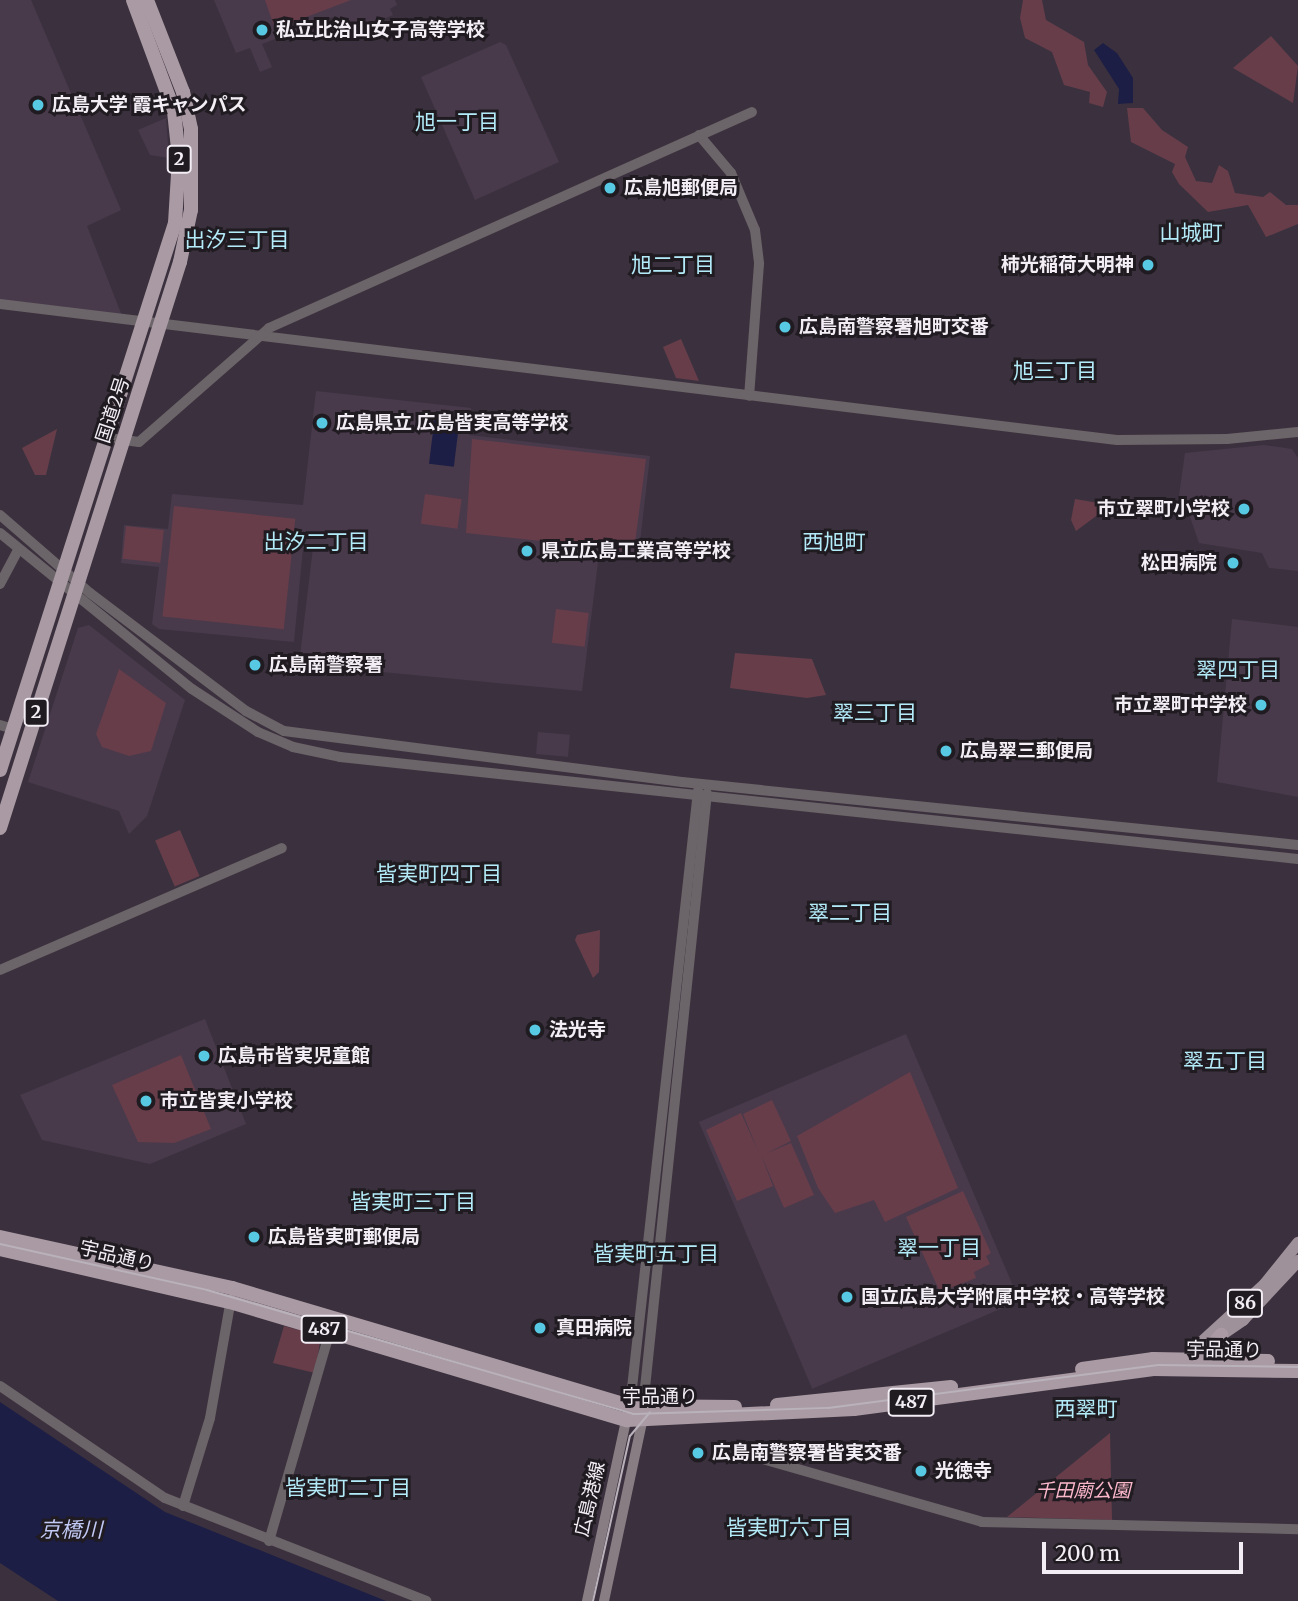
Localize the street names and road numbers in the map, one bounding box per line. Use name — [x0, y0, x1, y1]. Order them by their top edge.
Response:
road number: 2 — [165, 144, 193, 174]
street label: 国道2号 — [92, 374, 134, 446]
road number: 2 — [22, 698, 50, 726]
street label: 宇品通り — [77, 1236, 157, 1276]
road number: 86 — [1226, 1288, 1264, 1318]
road number: 487 — [300, 1314, 348, 1344]
street label: 宇品通り — [1186, 1338, 1262, 1362]
street label: 宇品通り — [622, 1386, 698, 1408]
road number: 487 — [886, 1387, 936, 1416]
street label: 広島港線 — [570, 1459, 610, 1539]

